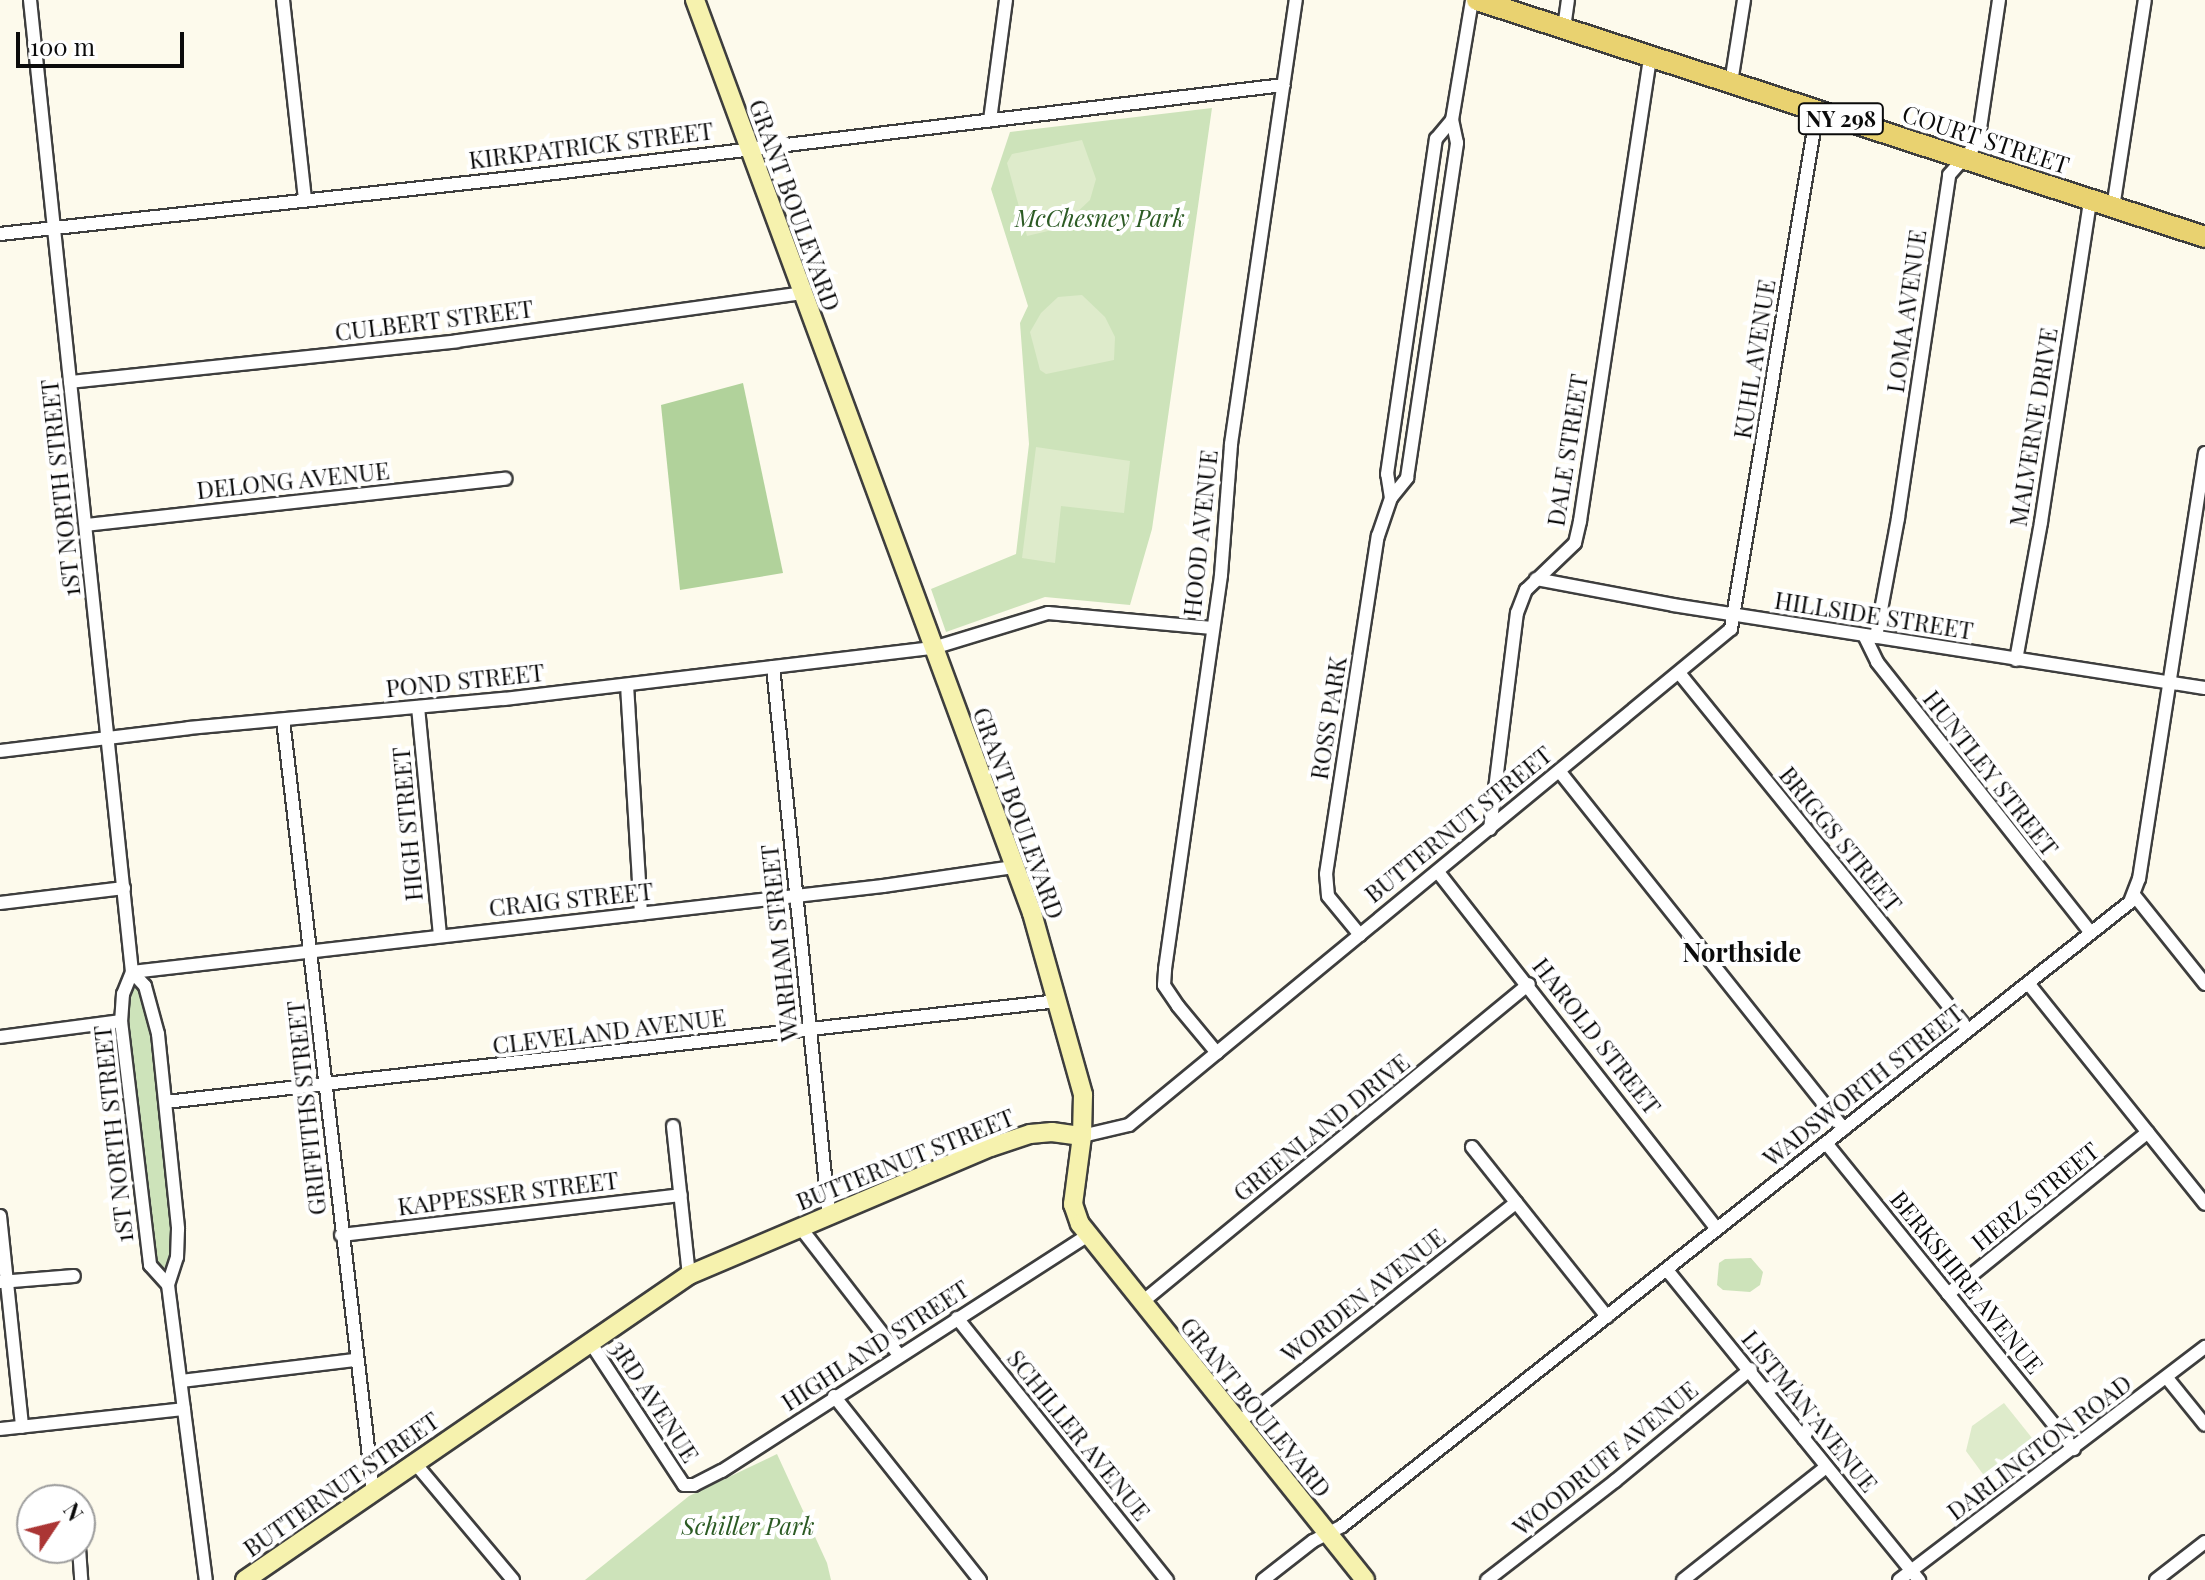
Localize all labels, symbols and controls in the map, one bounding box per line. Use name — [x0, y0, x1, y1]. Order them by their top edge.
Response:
scale bar — [20, 16, 188, 66]
text: 100 m — [30, 30, 95, 62]
street label: GRANT BOULEVARD — [743, 95, 847, 315]
street label: COURT STREET — [1899, 98, 2073, 180]
road number: NY 298 — [1797, 101, 1885, 137]
street label: KIRKPATRICK STREET — [467, 116, 715, 174]
park label: McChesney Park — [1015, 204, 1185, 232]
street label: LOMA AVENUE — [1880, 227, 1932, 395]
street label: KUHL AVENUE — [1727, 277, 1781, 441]
street label: CULBERT STREET — [333, 294, 535, 346]
street label: MALVERNE DRIVE — [2003, 325, 2063, 529]
street label: DALE STREET — [1541, 372, 1593, 528]
street label: 1ST NORTH STREET — [34, 378, 86, 598]
street label: HOOD AVENUE — [1177, 448, 1223, 618]
street label: DELONG AVENUE — [195, 456, 391, 504]
street label: HILLSIDE STREET — [1773, 585, 1975, 645]
street label: ROSS PARK — [1304, 654, 1352, 782]
street label: POND STREET — [384, 657, 546, 703]
street label: HUNTLEY STREET — [1917, 684, 2065, 862]
street label: GRANT BOULEVARD — [967, 703, 1071, 923]
street label: BUTTERNUT STREET — [1358, 740, 1558, 908]
street label: HIGH STREET — [386, 746, 428, 902]
street label: BRIGGS STREET — [1774, 761, 1908, 917]
street label: WARHAM STREET — [754, 843, 804, 1043]
street label: CRAIG STREET — [487, 876, 655, 922]
district label: Northside — [1683, 936, 1801, 968]
street label: HAROLD STREET — [1527, 952, 1667, 1120]
street label: WADSWORTH STREET — [1757, 998, 1969, 1172]
street label: GRIFFITHS STREET — [280, 999, 332, 1217]
street label: CLEVELAND AVENUE — [490, 1002, 728, 1060]
street label: 1ST NORTH STREET — [87, 1024, 139, 1244]
street label: GREENLAND DRIVE — [1227, 1047, 1415, 1207]
street label: BUTTERNUT STREET — [792, 1102, 1018, 1216]
street label: HERZ STREET — [1965, 1136, 2105, 1256]
street label: KAPPESSER STREET — [396, 1165, 620, 1221]
street label: BERKSHIRE AVENUE — [1884, 1184, 2050, 1380]
street label: WORDEN AVENUE — [1275, 1222, 1451, 1368]
street label: HIGHLAND STREET — [776, 1274, 974, 1416]
street label: GRANT BOULEVARD — [1174, 1311, 1338, 1503]
street label: LISTMAN AVENUE — [1736, 1324, 1884, 1498]
street label: 3RD AVENUE — [604, 1334, 706, 1468]
street label: SCHILLER AVENUE — [1001, 1344, 1157, 1526]
street label: DARLINGTON ROAD — [1941, 1368, 2137, 1526]
street label: WOODRUFF AVENUE — [1506, 1374, 1704, 1542]
street label: BUTTERNUT STREET — [237, 1405, 445, 1563]
north arrow — [16, 1484, 96, 1564]
text: N — [57, 1496, 91, 1526]
park label: Schiller Park — [681, 1512, 815, 1540]

